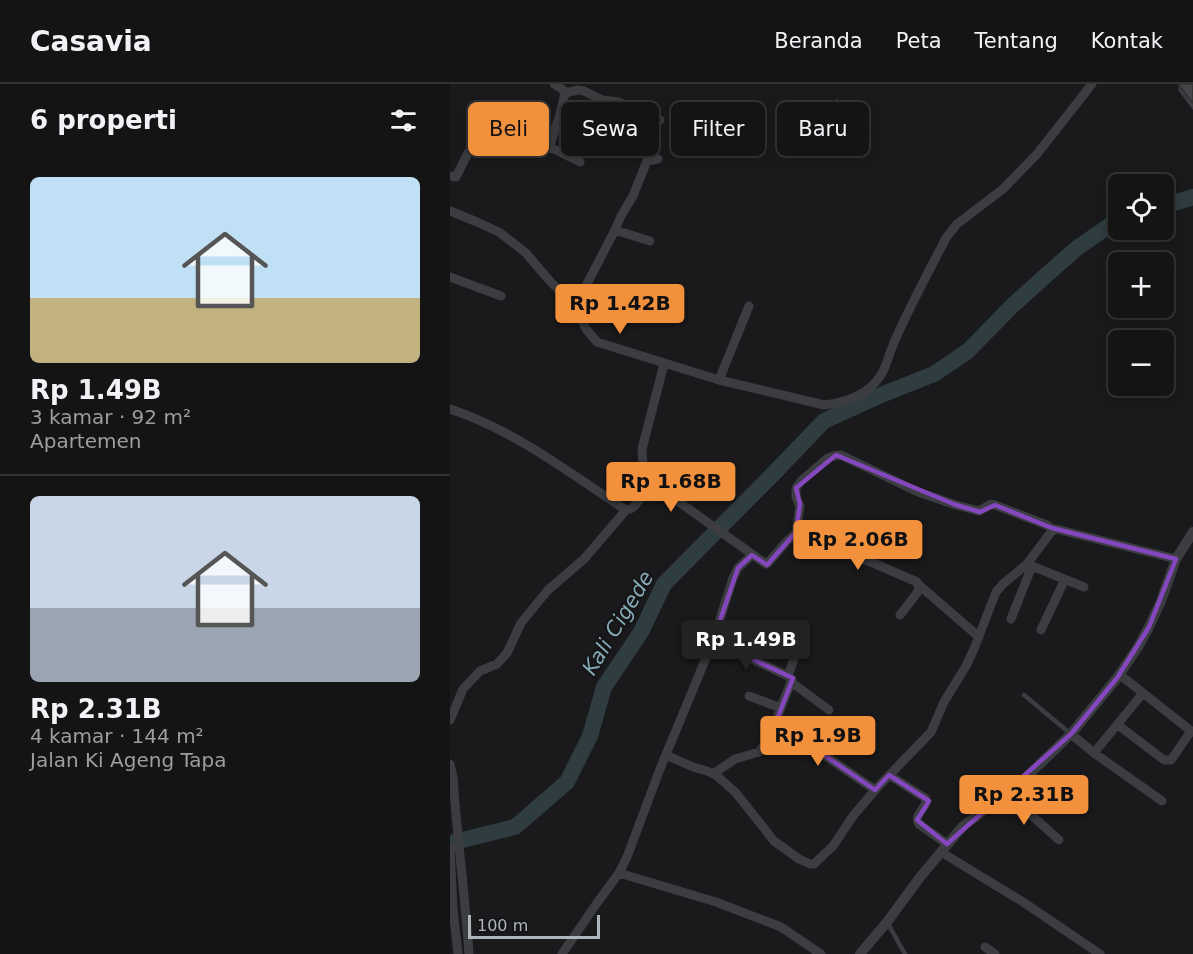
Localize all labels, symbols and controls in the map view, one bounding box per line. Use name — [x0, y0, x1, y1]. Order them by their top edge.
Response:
text: Casavia — [30, 25, 152, 58]
text: Beranda — [774, 29, 863, 53]
text: Peta — [896, 29, 942, 53]
text: Tentang — [975, 29, 1058, 53]
text: Kontak — [1091, 29, 1163, 53]
chip: Beli — [468, 102, 549, 156]
chip: Sewa — [561, 102, 659, 156]
chip: Filter — [671, 102, 765, 156]
chip: Baru — [777, 102, 869, 156]
icon: filters — [387, 104, 420, 137]
text: 6 properti — [30, 105, 177, 135]
map controls — [1108, 174, 1174, 396]
button: locate — [1108, 174, 1174, 240]
icon: home — [171, 216, 279, 324]
button: + — [1108, 252, 1174, 318]
pin: Rp 1.42B — [558, 284, 682, 335]
text: Rp 1.42B — [569, 291, 671, 315]
button: − — [1108, 330, 1174, 396]
text: Rp 1.49B — [30, 375, 162, 405]
text: 3 kamar · 92 m² — [30, 405, 191, 429]
text: Apartemen — [30, 429, 141, 453]
pin: Rp 1.68B — [609, 462, 733, 513]
text: Rp 1.68B — [620, 469, 722, 493]
pin: Rp 2.06B — [796, 520, 920, 571]
text: Rp 2.06B — [807, 527, 909, 551]
icon: home — [171, 535, 279, 643]
water label: Kali Cigede — [578, 567, 658, 679]
pin: Rp 1.49B — [684, 620, 808, 671]
text: Rp 1.49B — [695, 627, 797, 651]
text: Rp 2.31B — [30, 694, 162, 724]
pin: Rp 1.9B — [763, 716, 873, 767]
text: Rp 1.9B — [774, 723, 862, 747]
text: 4 kamar · 144 m² — [30, 724, 204, 748]
text: Jalan Ki Ageng Tapa — [30, 748, 227, 772]
pin: Rp 2.31B — [962, 775, 1086, 826]
text: Rp 2.31B — [973, 782, 1075, 806]
scale bar — [468, 912, 600, 940]
text: 100 m — [477, 916, 528, 935]

